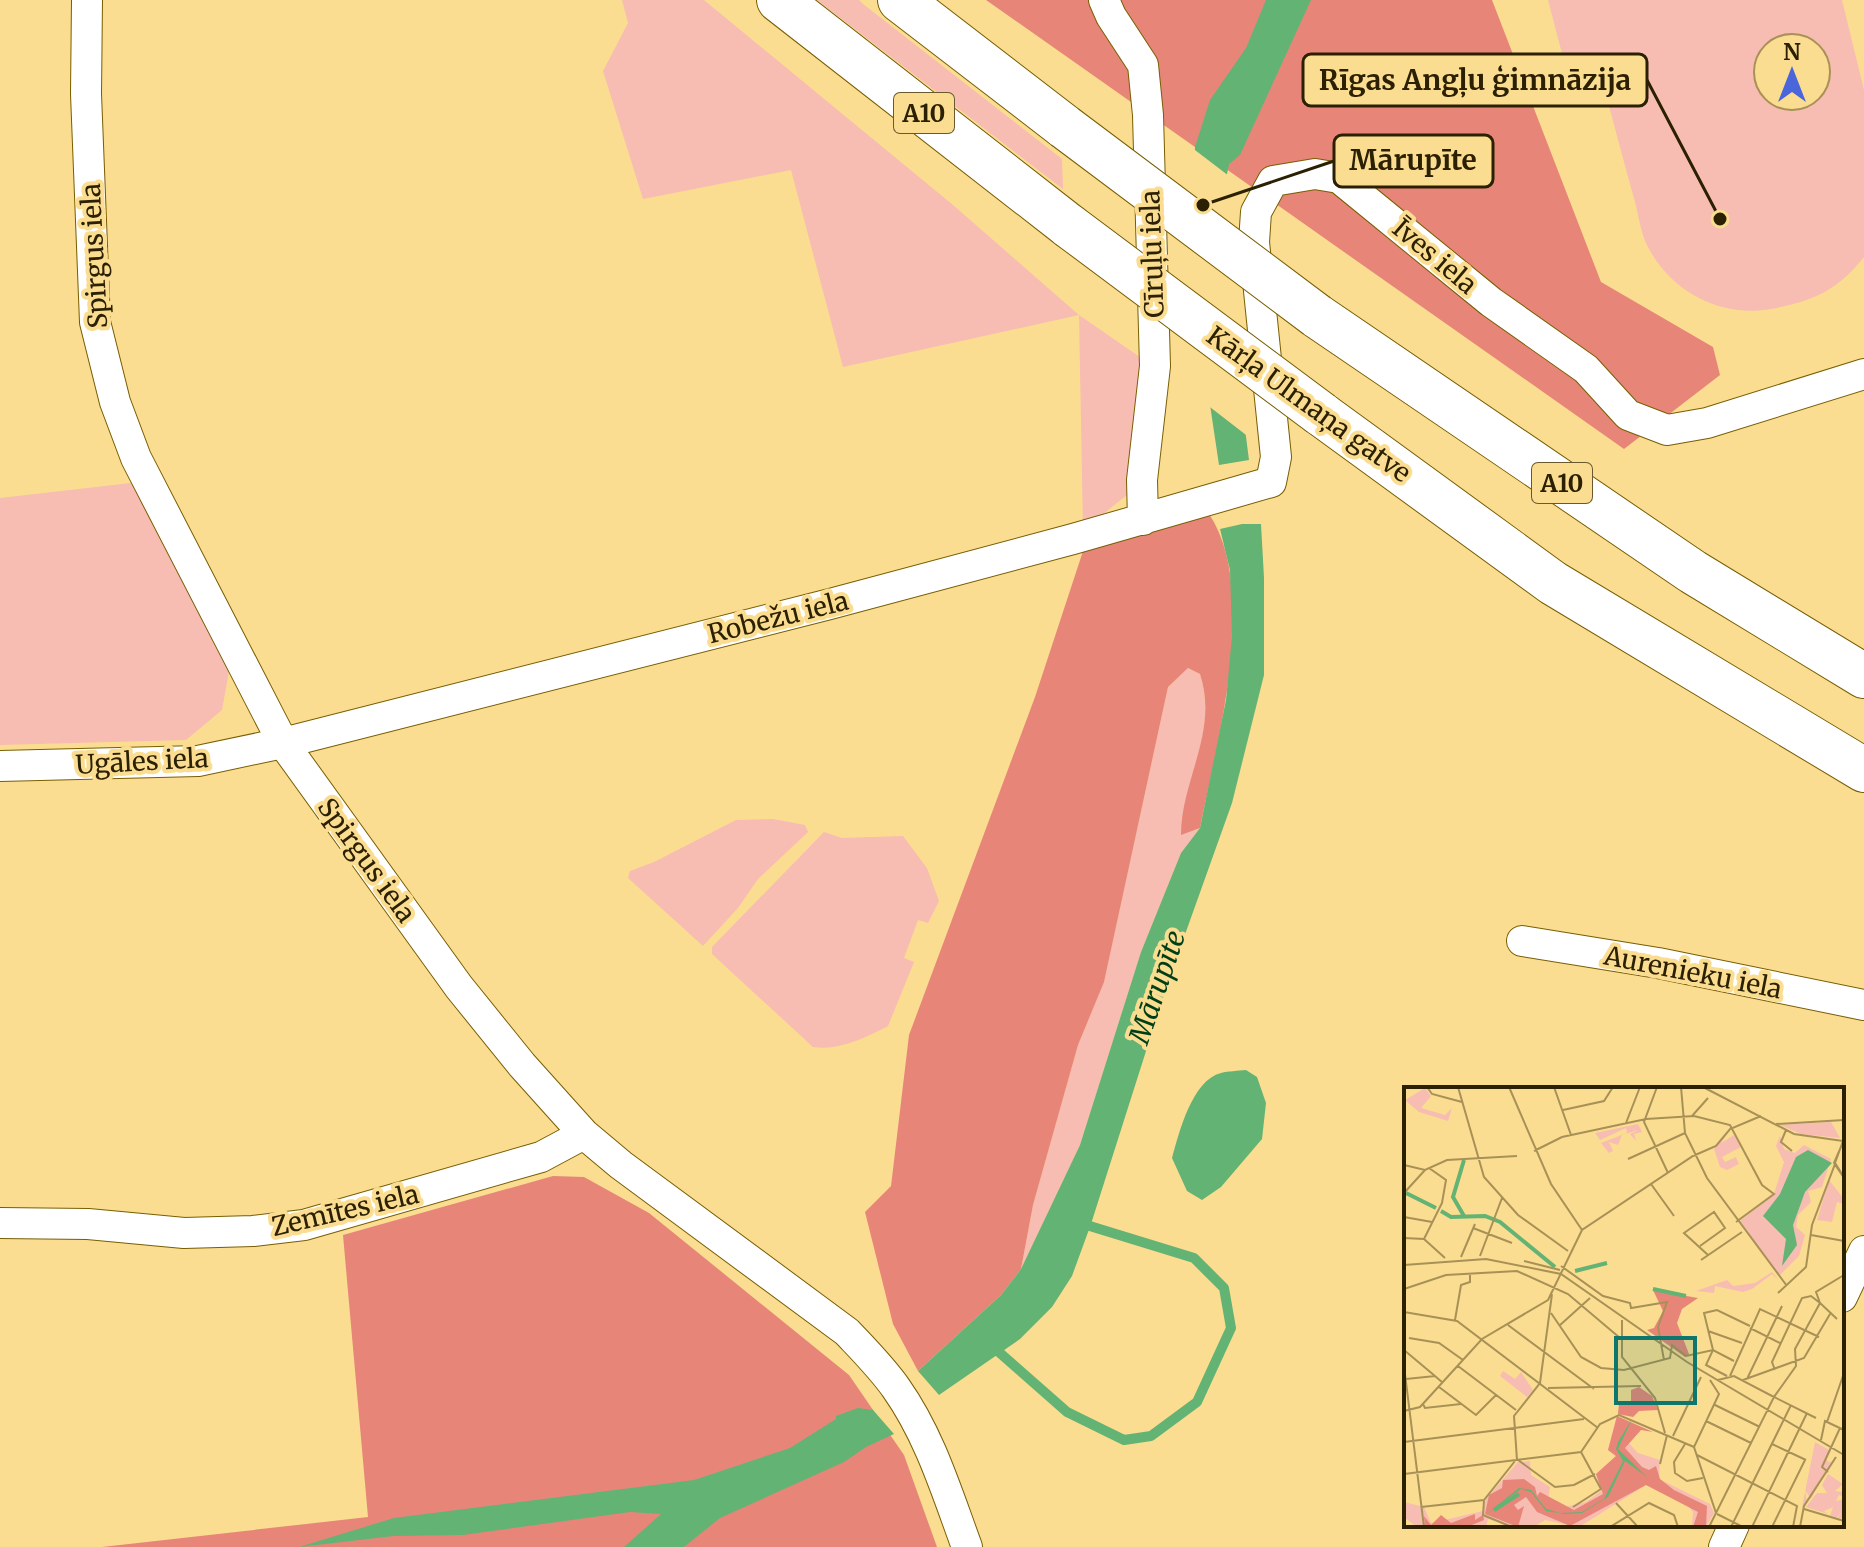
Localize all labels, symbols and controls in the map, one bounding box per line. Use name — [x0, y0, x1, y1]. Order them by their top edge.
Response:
north arrow — [1752, 32, 1832, 112]
text: N — [1783, 38, 1801, 66]
callout: Rīgas Angļu ģimnāzija — [1303, 54, 1647, 106]
text: Rīgas Angļu ģimnāzija — [1319, 62, 1632, 98]
road number: A10 — [894, 93, 954, 133]
callout: Mārupīte — [1334, 135, 1493, 187]
text: Mārupīte — [1349, 142, 1477, 178]
street label: Spirgus iela — [74, 182, 114, 329]
street label: Cīruļu iela — [1133, 190, 1171, 318]
street label: Īves iela — [1386, 211, 1484, 301]
street label: Kārļa Ulmaņa gatve — [1200, 319, 1418, 489]
road number: A10 — [1532, 463, 1592, 503]
street label: Robežu iela — [704, 584, 852, 650]
street label: Ugāles iela — [75, 741, 209, 781]
street label: Spirgus iela — [311, 791, 423, 929]
water label: Mārupīte — [1121, 926, 1193, 1049]
street label: Aurenieku iela — [1600, 938, 1785, 1005]
inset map — [1404, 1087, 1844, 1527]
street label: Zemītes iela — [268, 1177, 422, 1243]

